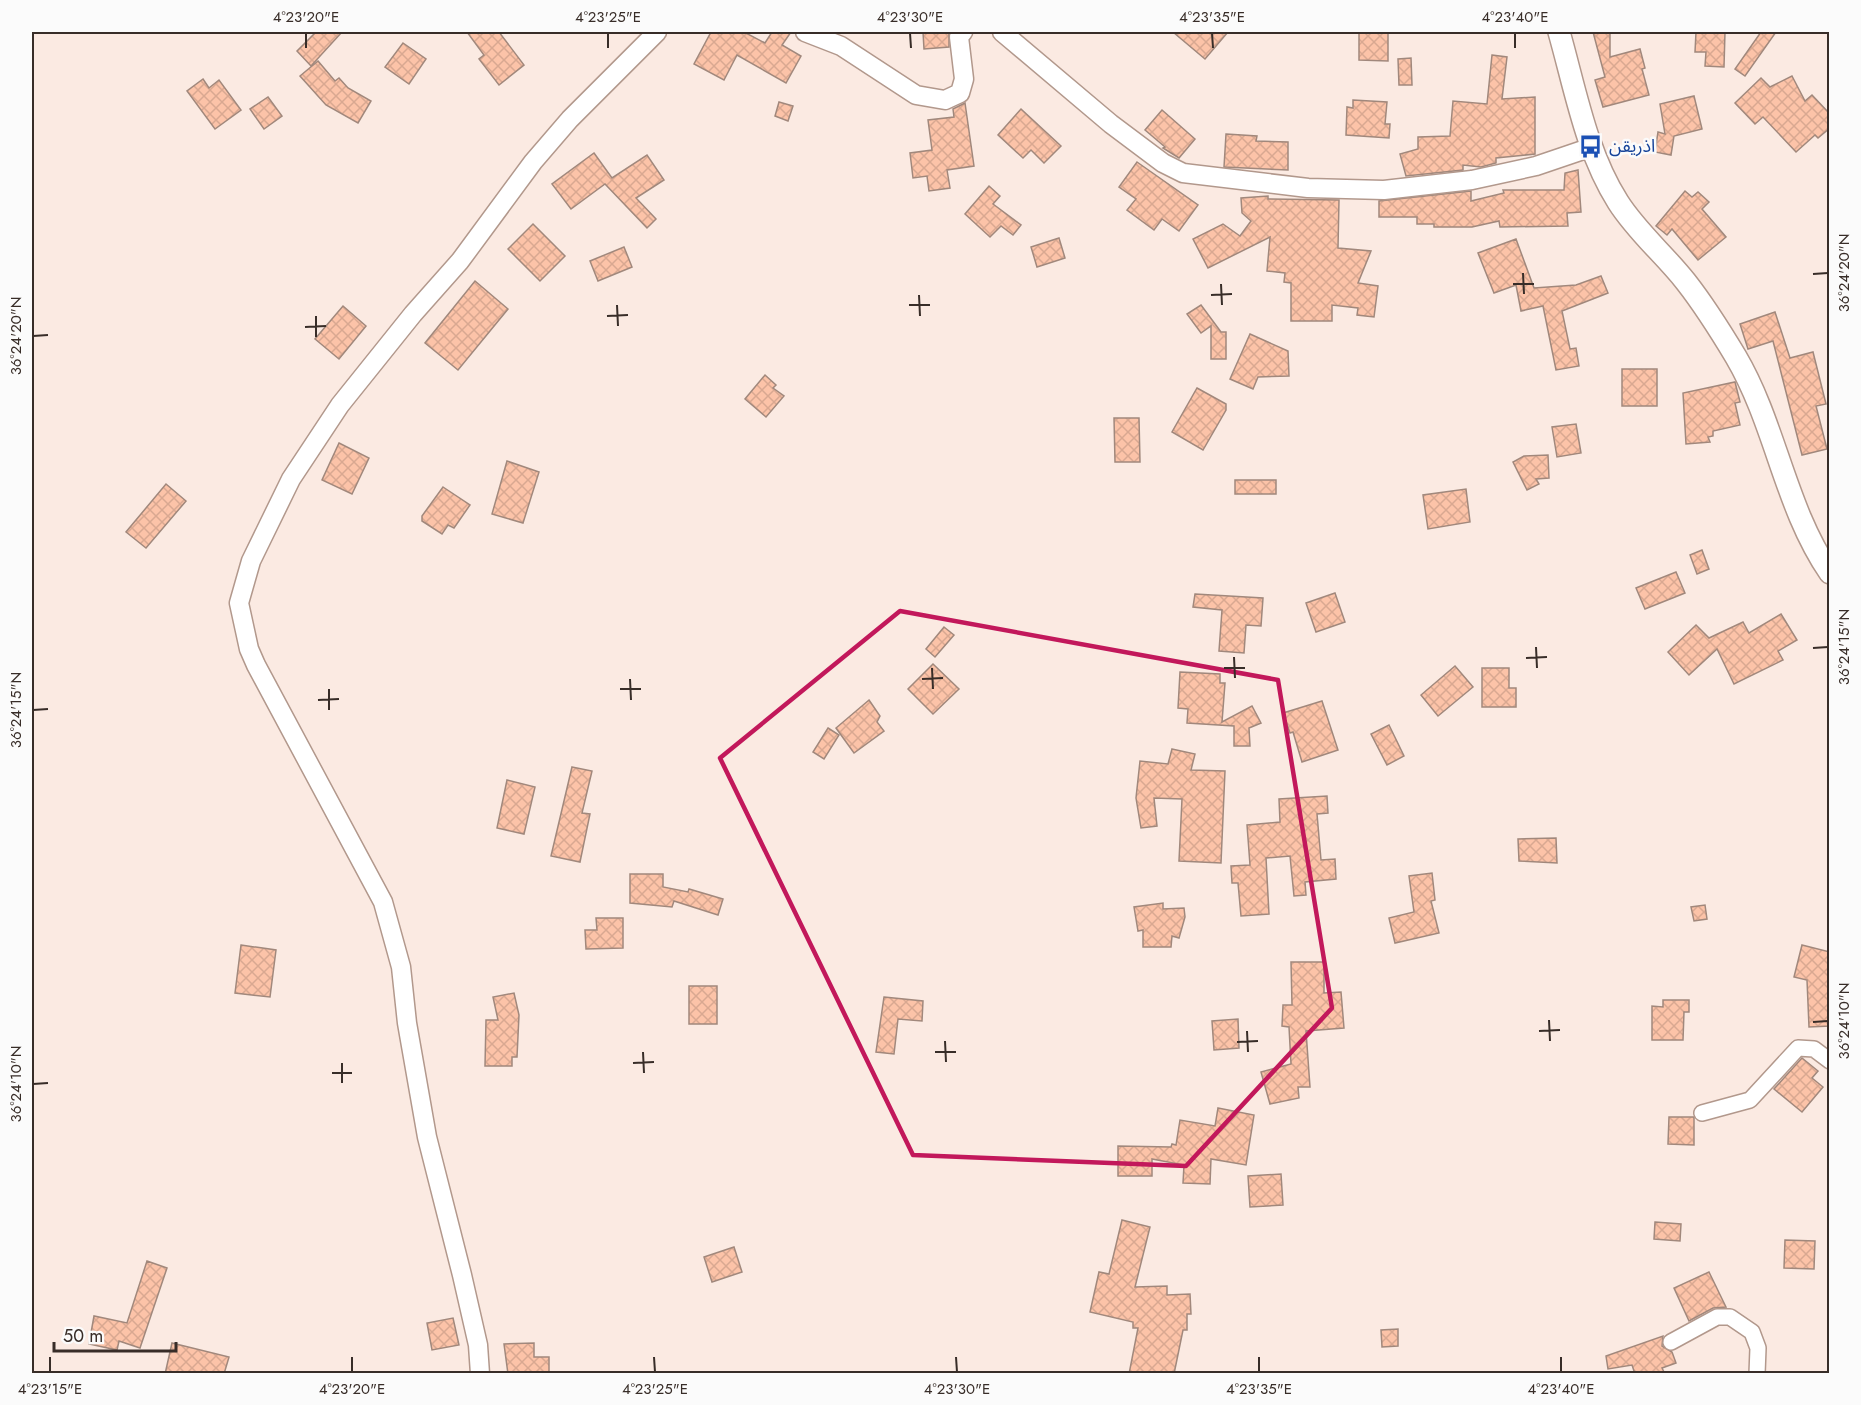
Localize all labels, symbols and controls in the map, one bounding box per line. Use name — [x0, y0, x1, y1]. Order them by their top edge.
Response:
text: 4°23'20"E — [273, 6, 339, 28]
text: 4°23'25"E — [575, 6, 641, 28]
text: 4°23'30"E — [877, 6, 943, 28]
text: 4°23'35"E — [1179, 6, 1245, 28]
text: 4°23'40"E — [1482, 6, 1548, 28]
bus stop icon: اذريقن — [1578, 133, 1604, 159]
place label: اذريقن — [1609, 133, 1655, 159]
text: 36°24'20"N — [1833, 234, 1855, 312]
text: 36°24'20"N — [5, 297, 27, 375]
text: 36°24'15"N — [1833, 609, 1855, 685]
text: 36°24'15"N — [5, 672, 27, 748]
text: 36°24'10"N — [1833, 983, 1855, 1059]
text: 36°24'10"N — [5, 1046, 27, 1122]
scale bar — [54, 1315, 176, 1353]
text: 50 m — [63, 1323, 103, 1349]
text: 4°23'15"E — [18, 1378, 82, 1400]
text: 4°23'20"E — [319, 1378, 385, 1400]
text: 4°23'25"E — [622, 1378, 688, 1400]
text: 4°23'30"E — [924, 1378, 990, 1400]
text: 4°23'35"E — [1226, 1378, 1292, 1400]
text: 4°23'40"E — [1528, 1378, 1594, 1400]

